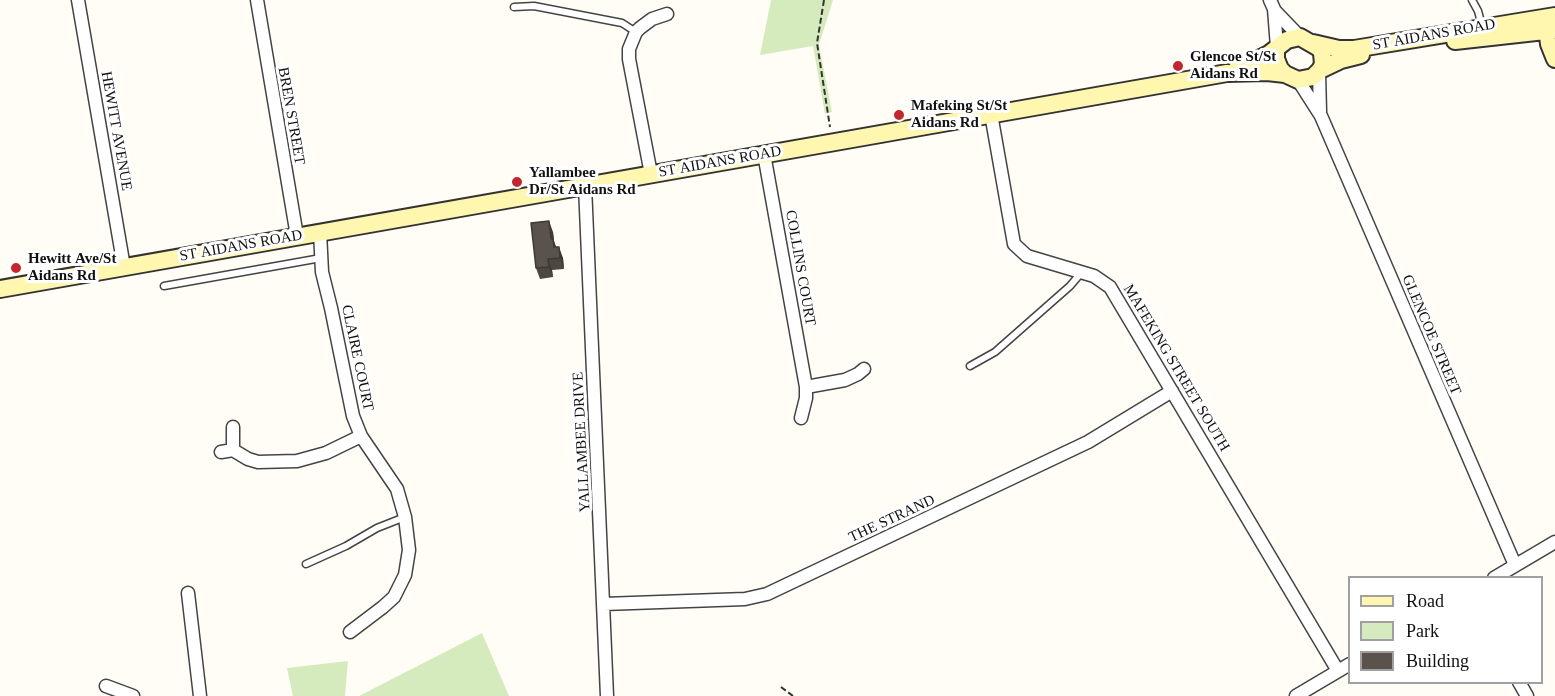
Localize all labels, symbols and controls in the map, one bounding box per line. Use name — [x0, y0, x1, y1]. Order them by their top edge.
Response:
street label: ST AIDANS ROAD — [1371, 15, 1497, 55]
place label: Glencoe St/St Aidans Rd — [1190, 48, 1276, 83]
marker: Glencoe St/St Aidans Rd — [1171, 59, 1185, 73]
street label: BREN STREET — [274, 66, 308, 166]
street label: HEWITT AVENUE — [97, 70, 135, 192]
place label: Mafeking St/St Aidans Rd — [911, 97, 1007, 132]
marker: Mafeking St/St Aidans Rd — [892, 108, 906, 122]
street label: ST AIDANS ROAD — [657, 142, 783, 182]
place label: Yallambee Dr/St Aidans Rd — [529, 164, 636, 199]
marker: Yallambee Dr/St Aidans Rd — [510, 175, 524, 189]
street label: COLLINS COURT — [781, 209, 819, 327]
street label: ST AIDANS ROAD — [178, 226, 304, 266]
place label: Hewitt Ave/St Aidans Rd — [28, 250, 116, 285]
marker: Hewitt Ave/St Aidans Rd — [9, 261, 23, 275]
street label: GLENCOE STREET — [1398, 272, 1464, 398]
street label: MAFEKING STREET SOUTH — [1119, 281, 1233, 455]
street label: CLAIRE COURT — [337, 303, 377, 413]
street label: YALLAMBEE DRIVE — [569, 371, 595, 513]
street label: THE STRAND — [846, 491, 938, 547]
legend — [1348, 576, 1543, 684]
text: Road — [1406, 591, 1444, 611]
text: Park — [1406, 621, 1439, 641]
text: Building — [1406, 651, 1469, 671]

